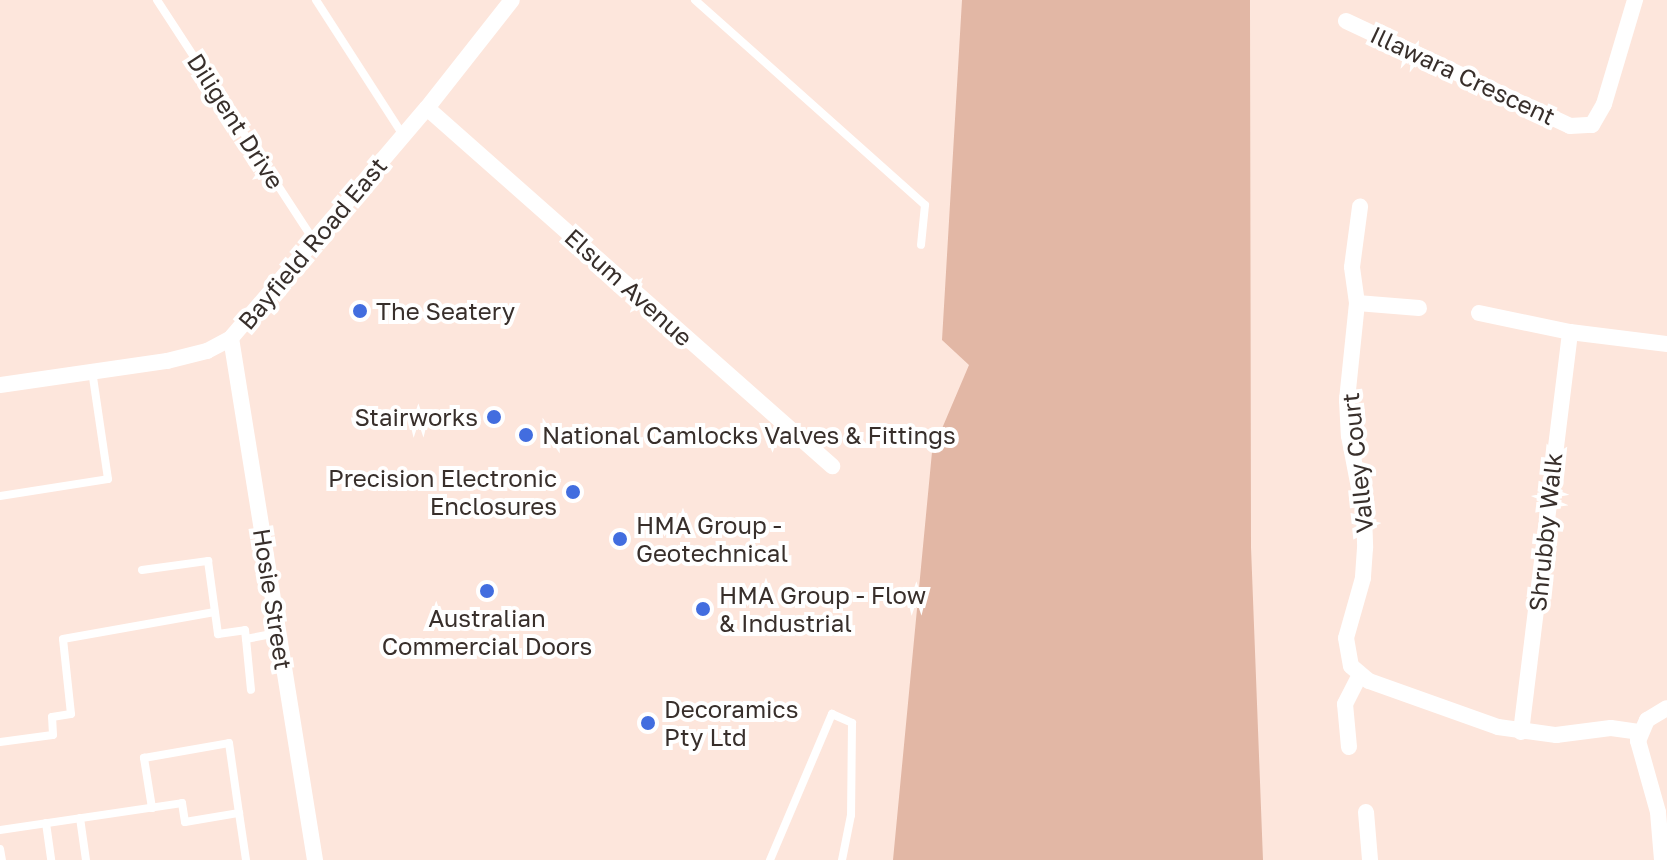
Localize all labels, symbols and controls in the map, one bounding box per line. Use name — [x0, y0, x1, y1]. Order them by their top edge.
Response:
street label: Illawara Crescent — [1366, 20, 1560, 130]
street label: Diligent Drive — [182, 48, 290, 194]
street label: Bayfield Road East — [232, 151, 392, 335]
street label: Elsum Avenue — [559, 222, 699, 352]
place label: The Seatery — [376, 297, 515, 325]
marker: The Seatery — [351, 302, 369, 320]
street label: Valley Court — [1335, 391, 1379, 535]
place label: Stairworks — [354, 403, 478, 431]
marker: Stairworks — [485, 408, 503, 426]
place label: National Camlocks Valves & Fittings — [542, 421, 956, 449]
marker: National Camlocks Valves & Fittings — [517, 426, 535, 444]
street label: Shrubby Walk — [1522, 451, 1568, 613]
place label: Precision Electronic Enclosures — [328, 464, 557, 520]
marker: Precision Electronic Enclosures — [564, 483, 582, 501]
place label: HMA Group - Geotechnical — [636, 511, 788, 567]
street label: Hosie Street — [248, 526, 298, 672]
marker: HMA Group - Geotechnical — [611, 530, 629, 548]
place label: HMA Group - Flow & Industrial — [719, 581, 926, 637]
marker: Australian Commercial Doors — [478, 582, 496, 600]
marker: HMA Group - Flow & Industrial — [694, 600, 712, 618]
place label: Australian Commercial Doors — [382, 604, 592, 660]
place label: Decoramics Pty Ltd — [664, 695, 798, 751]
marker: Decoramics Pty Ltd — [639, 714, 657, 732]

